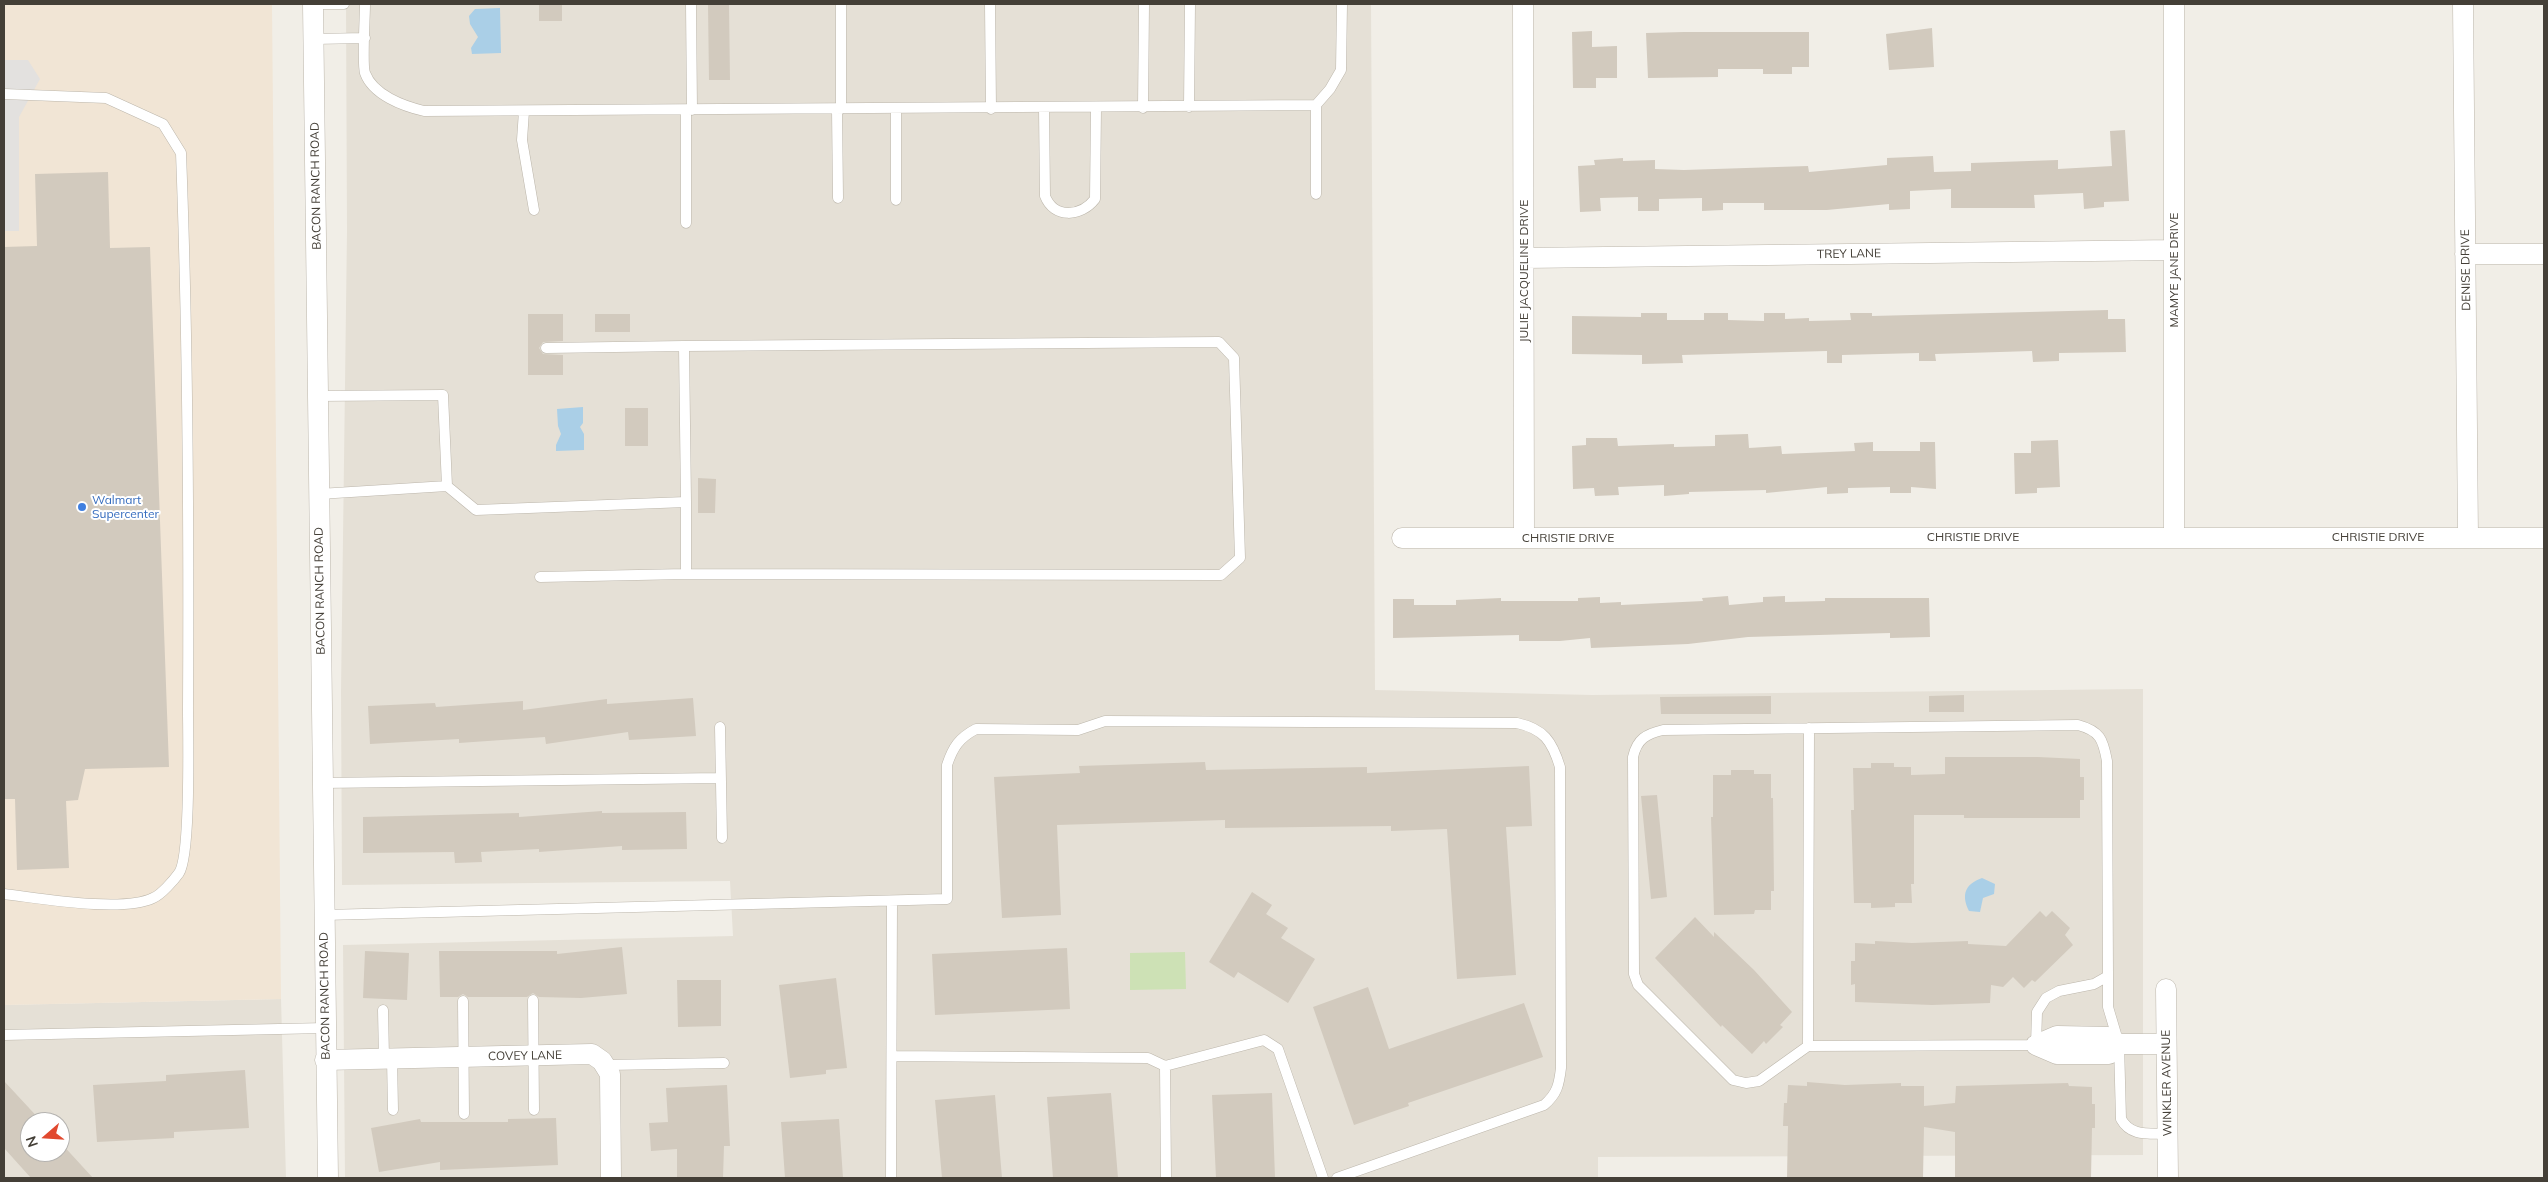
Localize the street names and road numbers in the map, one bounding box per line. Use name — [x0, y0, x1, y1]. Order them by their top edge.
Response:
street label: BACON RANCH ROAD — [308, 122, 324, 250]
street label: JULIE JACQUELINE DRIVE — [1517, 200, 1531, 342]
street label: MAMYE JANE DRIVE — [2167, 213, 2181, 327]
street label: DENISE DRIVE — [2458, 229, 2474, 311]
street label: TREY LANE — [1817, 246, 1881, 262]
street label: BACON RANCH ROAD — [312, 527, 328, 655]
street label: CHRISTIE DRIVE — [1927, 530, 2019, 544]
street label: CHRISTIE DRIVE — [2332, 530, 2424, 544]
street label: CHRISTIE DRIVE — [1522, 531, 1614, 545]
street label: BACON RANCH ROAD — [317, 932, 333, 1060]
street label: WINKLER AVENUE — [2159, 1030, 2175, 1136]
street label: COVEY LANE — [488, 1048, 562, 1064]

